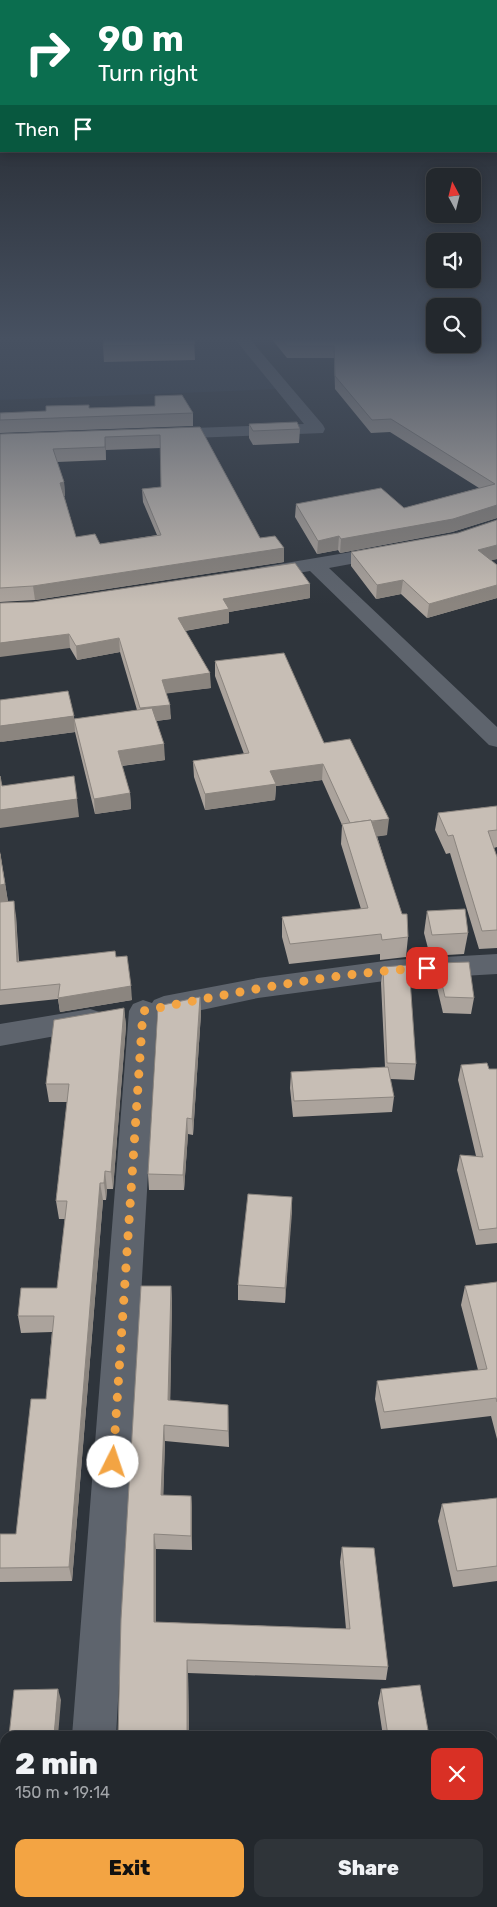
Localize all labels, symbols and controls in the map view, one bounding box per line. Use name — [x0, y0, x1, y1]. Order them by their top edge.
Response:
text: 90 m — [98, 18, 184, 60]
icon: right — [15, 20, 80, 85]
text: Turn right — [98, 60, 198, 87]
icon: arrive — [69, 115, 97, 143]
text: Then — [15, 118, 59, 141]
north arrow — [426, 168, 481, 222]
map controls — [426, 168, 481, 353]
button: sound — [426, 233, 481, 288]
button: search — [426, 298, 481, 353]
pin — [406, 947, 448, 989]
icon: arrive — [413, 954, 441, 982]
position arrow — [86, 1435, 138, 1487]
text: 2 min — [15, 1746, 98, 1782]
button: close — [431, 1748, 483, 1800]
text: 150 m · 19:14 — [15, 1783, 110, 1802]
button: Exit — [15, 1839, 244, 1897]
button: Share — [254, 1839, 483, 1897]

